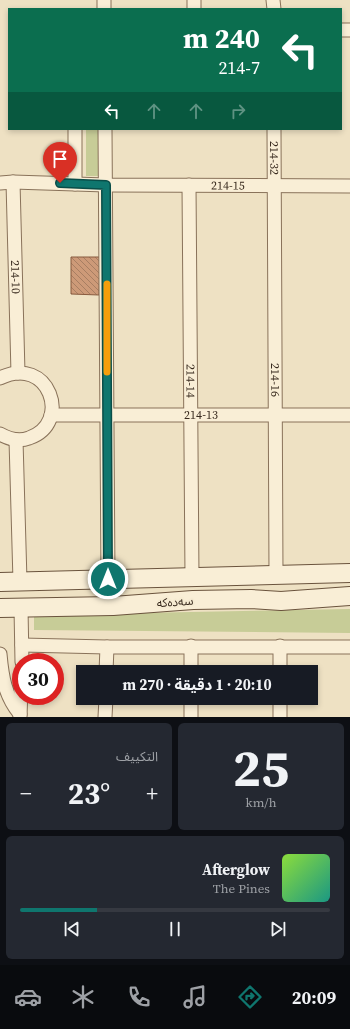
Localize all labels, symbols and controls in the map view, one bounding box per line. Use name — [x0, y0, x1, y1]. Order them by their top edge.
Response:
text: 240 m — [183, 19, 260, 57]
icon: left — [274, 24, 326, 76]
text: 214-7 — [218, 55, 260, 80]
icon: left — [101, 100, 123, 122]
icon: ahead — [143, 100, 165, 122]
icon: ahead — [185, 100, 207, 122]
icon: right — [227, 100, 249, 122]
street label: 214-32 — [266, 141, 282, 175]
pin — [43, 142, 77, 183]
icon: arrive — [49, 148, 71, 170]
street label: 214-15 — [211, 177, 245, 194]
street label: 214-10 — [7, 260, 24, 294]
street label: 214-16 — [267, 363, 283, 397]
street label: 214-14 — [182, 364, 199, 398]
street label: 214-13 — [184, 407, 218, 423]
position arrow — [87, 558, 129, 600]
street label: سەدەکە — [156, 593, 194, 611]
speed limit sign: 30 — [12, 653, 64, 705]
text: 20:10 · 1 دقيقة · 270 m — [122, 674, 272, 695]
text: 25 — [233, 732, 289, 803]
text: التكييف — [116, 748, 158, 765]
text: 23° — [68, 773, 110, 814]
text: − — [20, 778, 32, 808]
text: + — [146, 778, 158, 808]
text: km/h — [246, 794, 276, 811]
text: Afterglow — [202, 859, 270, 880]
text: The Pines — [213, 880, 270, 897]
icon: previous — [61, 918, 83, 940]
icon: pause — [164, 918, 186, 940]
icon: next — [267, 918, 289, 940]
icon: car — [14, 983, 42, 1011]
icon: climate — [69, 983, 97, 1011]
icon: phone — [125, 983, 153, 1011]
icon: music — [181, 983, 209, 1011]
icon: directions — [236, 983, 264, 1011]
text: 20:09 — [292, 985, 336, 1010]

